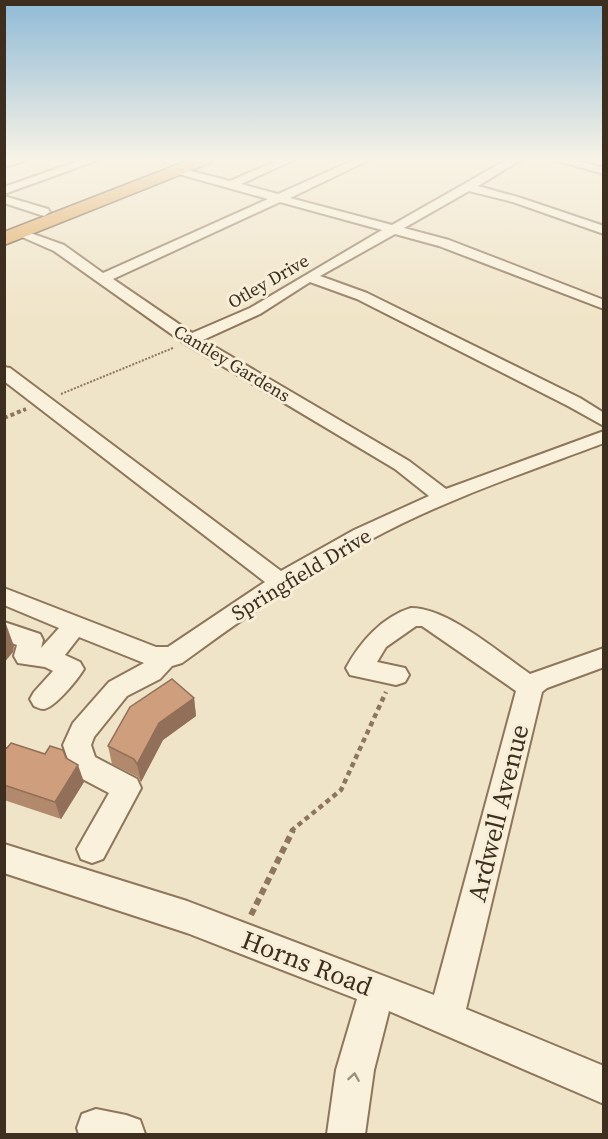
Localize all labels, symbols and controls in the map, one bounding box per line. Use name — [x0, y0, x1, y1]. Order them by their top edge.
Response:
street label: Otley Drive — [223, 248, 313, 314]
street label: Cantley Gardens — [169, 318, 295, 408]
street label: Springfield Drive — [226, 521, 376, 627]
street label: Ardwell Avenue — [459, 720, 537, 906]
street label: Horns Road — [236, 922, 378, 1004]
one-way arrow — [348, 1072, 360, 1081]

